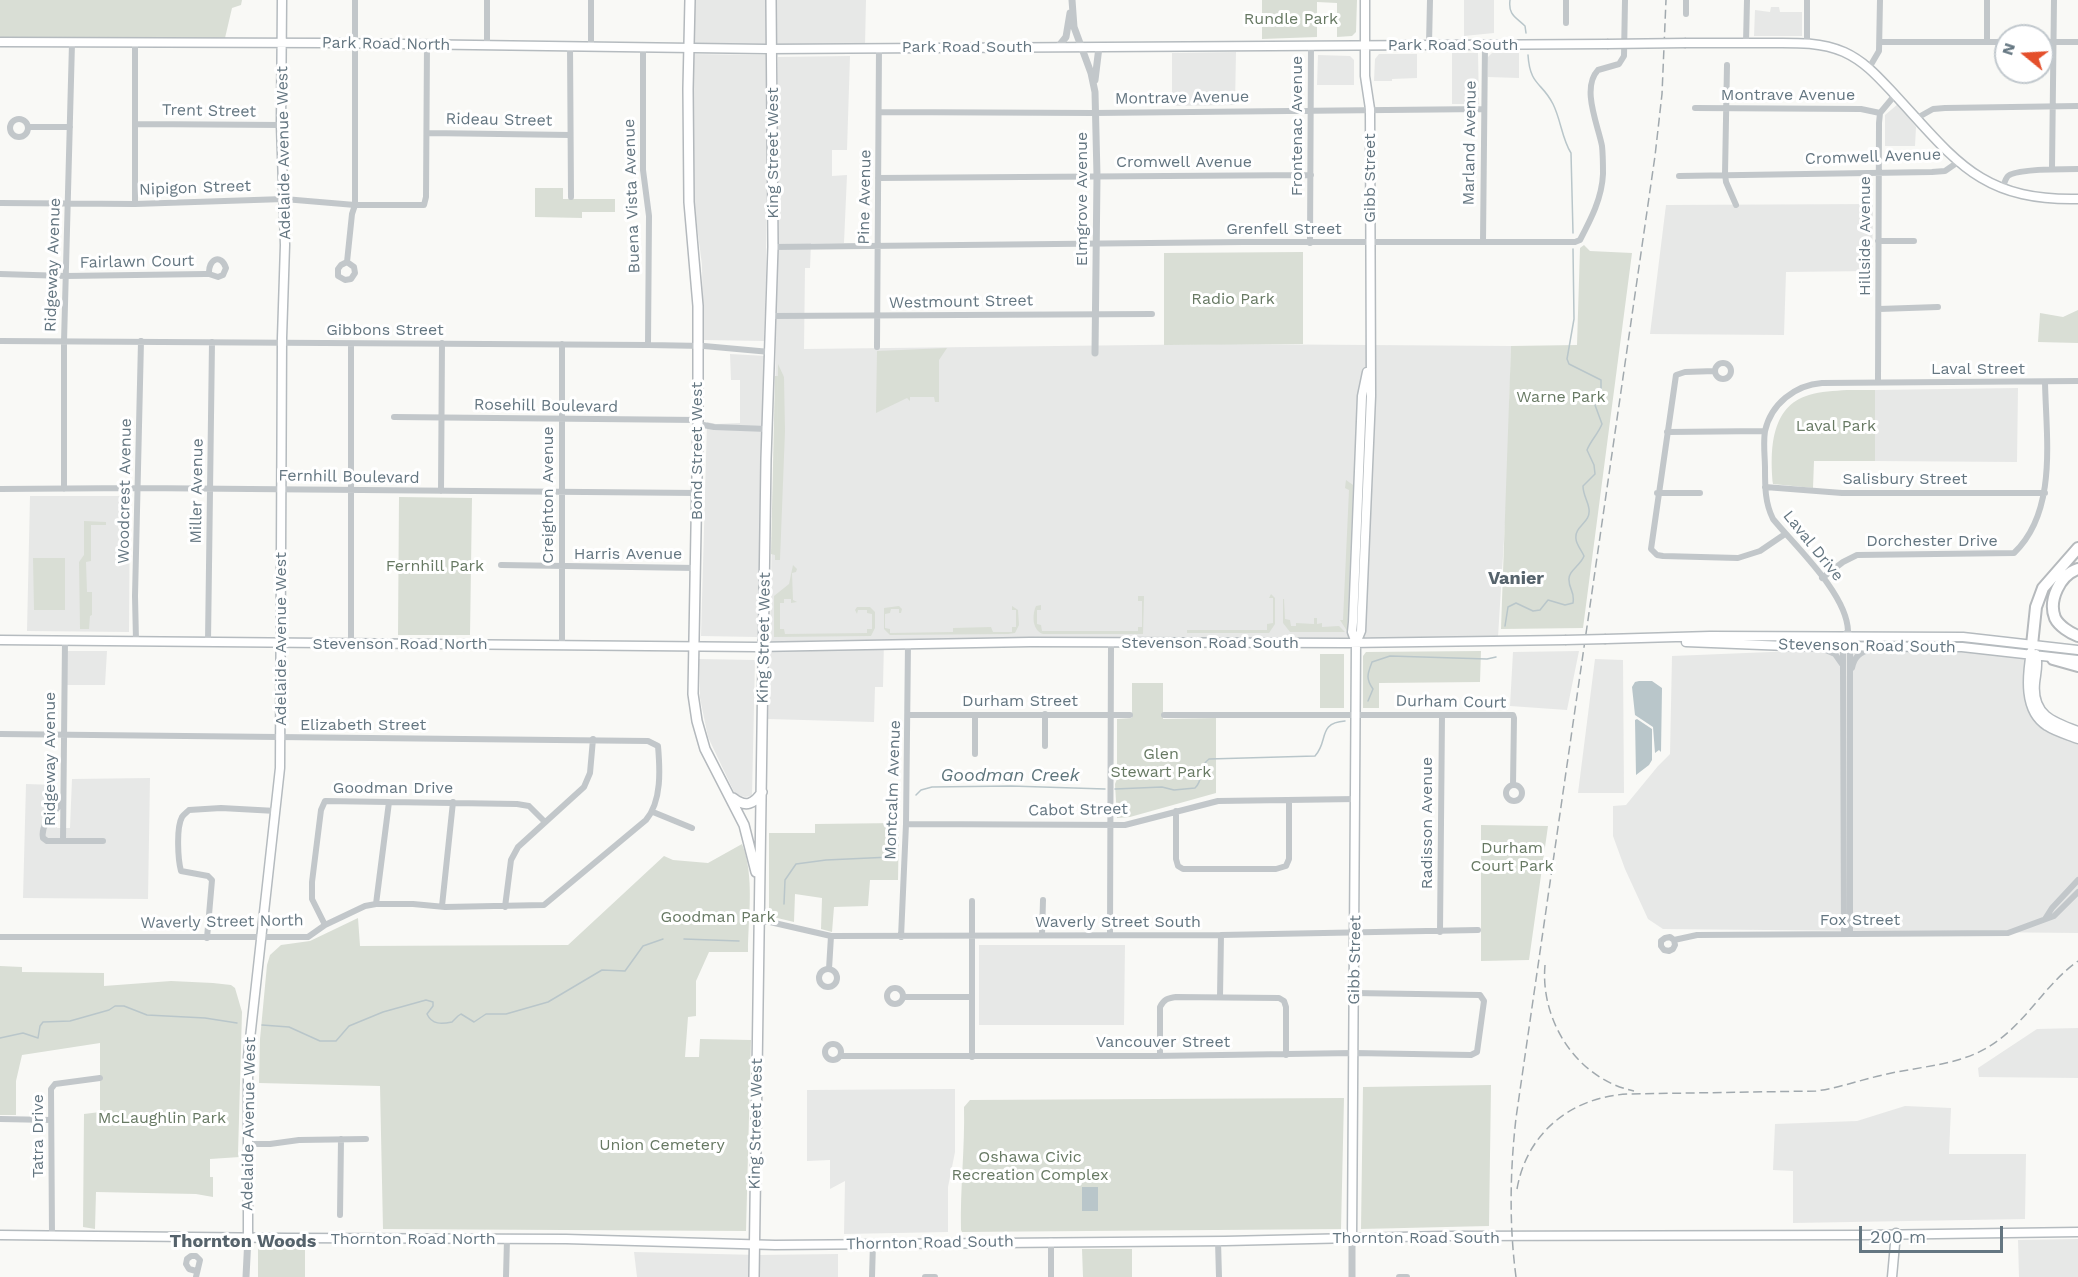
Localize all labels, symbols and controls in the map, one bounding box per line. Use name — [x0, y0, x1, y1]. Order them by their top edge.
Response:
park label: Rundle Park — [1244, 9, 1338, 29]
north arrow — [1994, 24, 2054, 84]
street label: Park Road North — [322, 33, 450, 55]
street label: Park Road South — [1388, 35, 1518, 55]
street label: Park Road South — [902, 37, 1032, 57]
text: N — [1997, 40, 2019, 57]
street label: Frontenac Avenue — [1287, 56, 1307, 196]
street label: Adelaide Avenue West — [273, 66, 295, 240]
street label: Marland Avenue — [1459, 80, 1481, 206]
street label: Montrave Avenue — [1721, 85, 1855, 105]
street label: King Street West — [763, 87, 783, 219]
street label: Montrave Avenue — [1115, 87, 1249, 109]
street label: Trent Street — [162, 101, 256, 121]
street label: Rideau Street — [446, 109, 552, 131]
street label: Buena Vista Avenue — [620, 118, 644, 274]
street label: Elmgrove Avenue — [1072, 132, 1092, 266]
street label: Gibb Street — [1360, 133, 1380, 223]
street label: Cromwell Avenue — [1805, 145, 1941, 169]
street label: Pine Avenue — [855, 149, 875, 245]
street label: Cromwell Avenue — [1116, 152, 1252, 172]
street label: Nipigon Street — [139, 176, 251, 200]
street label: Hillside Avenue — [1855, 176, 1875, 296]
street label: Ridgeway Avenue — [41, 197, 65, 333]
street label: Grenfell Street — [1226, 219, 1342, 239]
street label: Fairlawn Court — [80, 251, 194, 273]
park label: Radio Park — [1191, 289, 1275, 309]
street label: Westmount Street — [889, 291, 1033, 313]
street label: Gibbons Street — [326, 320, 444, 340]
street label: Laval Street — [1931, 359, 2025, 379]
street label: Bond Street West — [687, 382, 707, 520]
park label: Warne Park — [1516, 387, 1606, 407]
street label: Rosehill Boulevard — [474, 395, 618, 417]
park label: Laval Park — [1796, 416, 1876, 436]
street label: Woodcrest Avenue — [114, 418, 136, 564]
street label: Creighton Avenue — [538, 426, 558, 564]
street label: Miller Avenue — [186, 438, 208, 544]
street label: Fernhill Boulevard — [278, 466, 420, 488]
street label: Salisbury Street — [1842, 469, 1968, 489]
street label: Laval Drive — [1779, 507, 1847, 585]
street label: Dorchester Drive — [1866, 531, 1998, 551]
street label: Harris Avenue — [574, 544, 682, 564]
street label: Adelaide Avenue West — [271, 552, 291, 726]
park label: Fernhill Park — [386, 556, 484, 576]
district label: Vanier — [1488, 568, 1544, 590]
street label: King Street West — [753, 572, 775, 704]
street label: Stevenson Road South — [1121, 633, 1299, 653]
street label: Stevenson Road North — [312, 634, 488, 654]
street label: Stevenson Road South — [1778, 635, 1956, 657]
street label: Durham Street — [962, 691, 1078, 711]
street label: Durham Court — [1395, 691, 1507, 713]
street label: Ridgeway Avenue — [40, 692, 60, 826]
street label: Elizabeth Street — [300, 715, 426, 735]
street label: Montcalm Avenue — [881, 720, 905, 860]
park label: Glen Stewart Park — [1111, 744, 1211, 782]
street label: Radisson Avenue — [1417, 757, 1437, 889]
water label: Goodman Creek — [940, 765, 1080, 787]
street label: Goodman Drive — [333, 778, 453, 798]
street label: Cabot Street — [1028, 800, 1128, 820]
park label: Durham Court Park — [1470, 838, 1554, 876]
park label: Goodman Park — [661, 907, 775, 927]
street label: Fox Street — [1820, 910, 1900, 930]
street label: Waverly Street North — [140, 911, 304, 933]
street label: Waverly Street South — [1035, 912, 1201, 932]
street label: Gibb Street — [1345, 915, 1365, 1005]
street label: Vancouver Street — [1096, 1032, 1230, 1052]
street label: Adelaide Avenue West — [238, 1037, 260, 1211]
street label: King Street West — [745, 1058, 767, 1190]
street label: Tatra Drive — [28, 1094, 48, 1178]
park label: McLaughlin Park — [98, 1108, 226, 1128]
park label: Union Cemetery — [599, 1135, 725, 1155]
park label: Oshawa Civic Recreation Complex — [952, 1147, 1108, 1185]
scale bar — [1862, 1214, 2006, 1252]
text: 200 m — [1870, 1226, 1926, 1247]
street label: Thornton Road South — [1332, 1228, 1500, 1248]
street label: Thornton Road North — [330, 1229, 496, 1249]
district label: Thornton Woods — [170, 1231, 316, 1253]
street label: Thornton Road South — [846, 1232, 1014, 1254]

